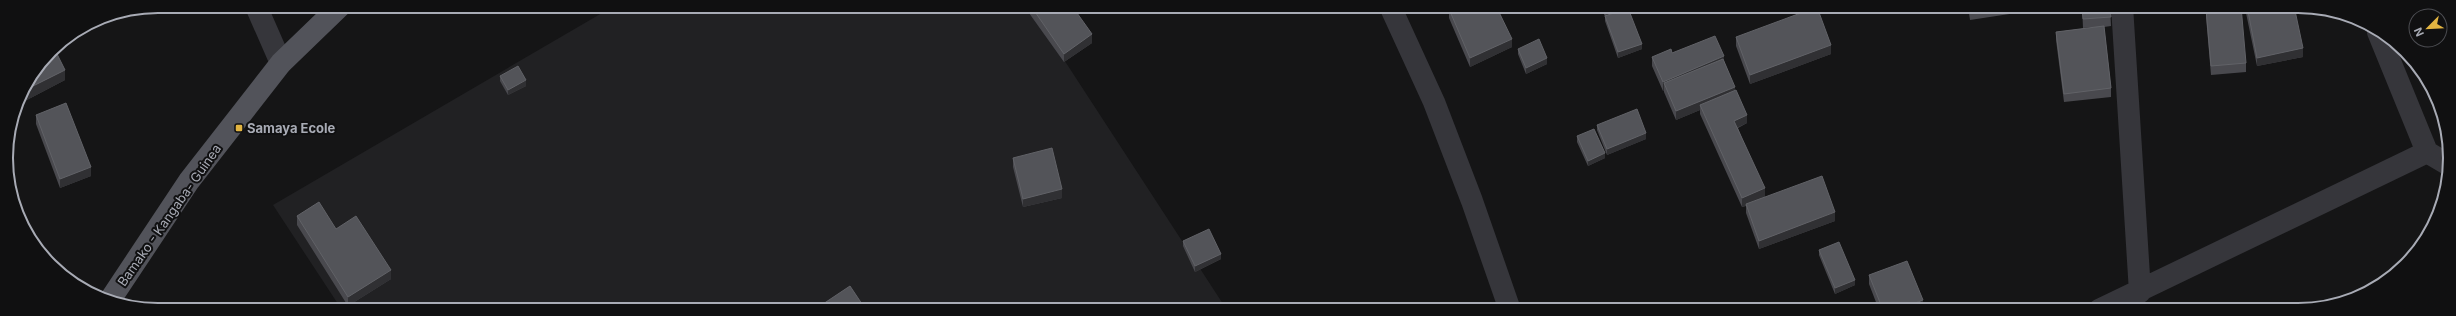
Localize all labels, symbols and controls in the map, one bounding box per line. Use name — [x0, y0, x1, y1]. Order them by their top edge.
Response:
north arrow — [2408, 8, 2448, 48]
text: N — [2411, 25, 2427, 39]
place label: Samaya Ecole — [247, 120, 336, 136]
marker: Samaya Ecole — [234, 123, 244, 133]
street label: Bamako - Kangaba- Guinea — [114, 141, 224, 289]

